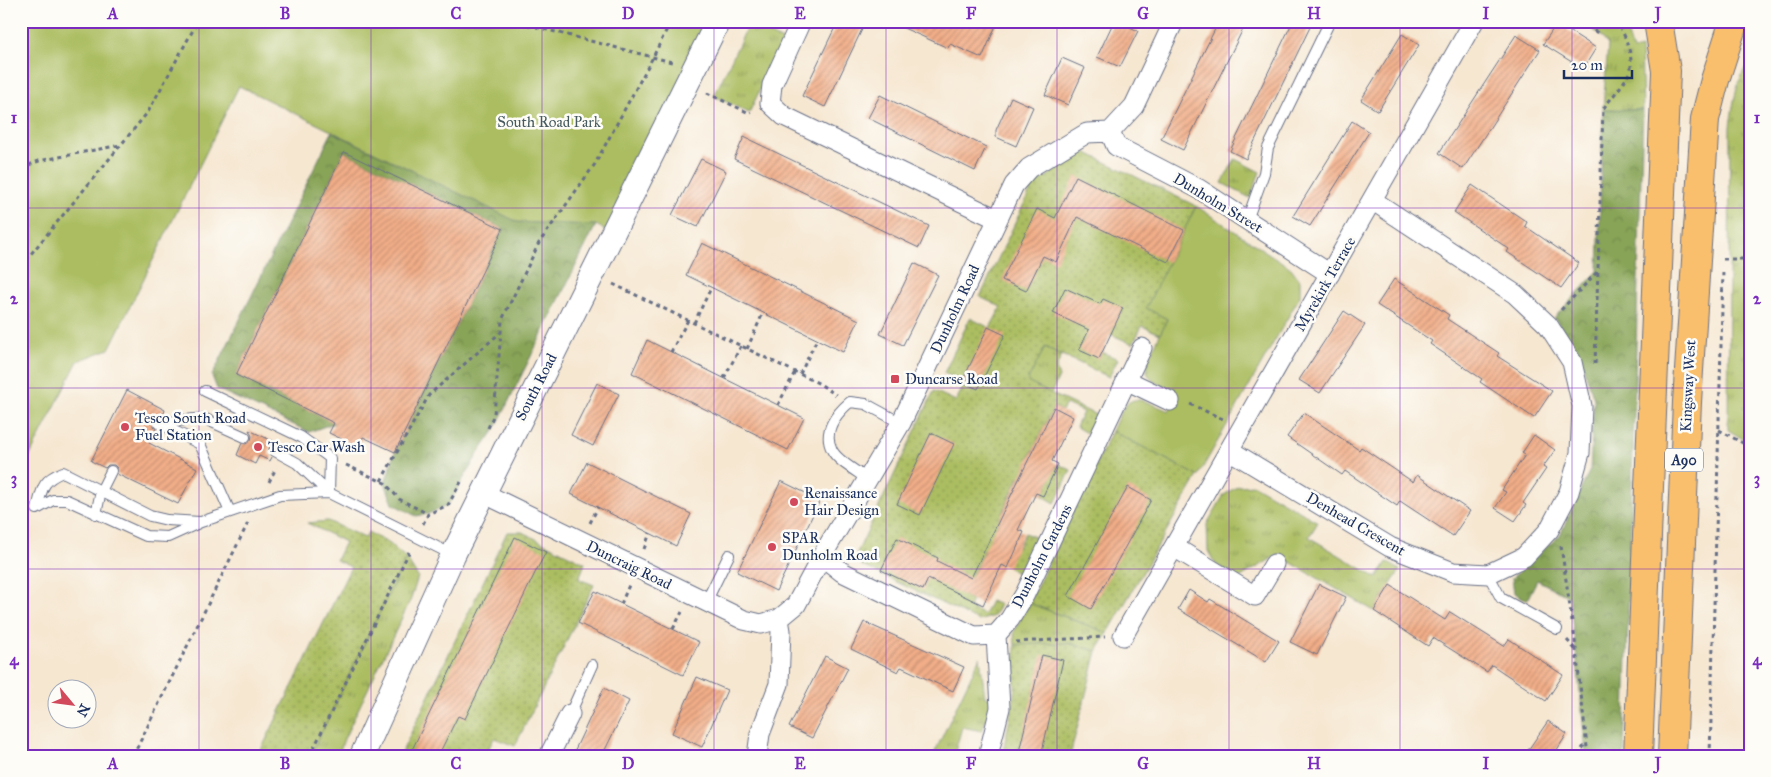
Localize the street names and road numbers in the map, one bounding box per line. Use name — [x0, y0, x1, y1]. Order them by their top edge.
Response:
street label: Dunholm Street — [1170, 169, 1267, 237]
street label: Myrekirk Terrace — [1291, 234, 1359, 334]
street label: Dunholm Road — [927, 261, 984, 356]
street label: Kingsway West — [1677, 339, 1699, 433]
street label: South Road — [511, 350, 561, 424]
road number: A90 — [1665, 448, 1703, 472]
street label: Denhead Crescent — [1303, 488, 1409, 560]
street label: Dunholm Gardens — [1008, 501, 1076, 611]
street label: Duncraig Road — [583, 537, 675, 594]

